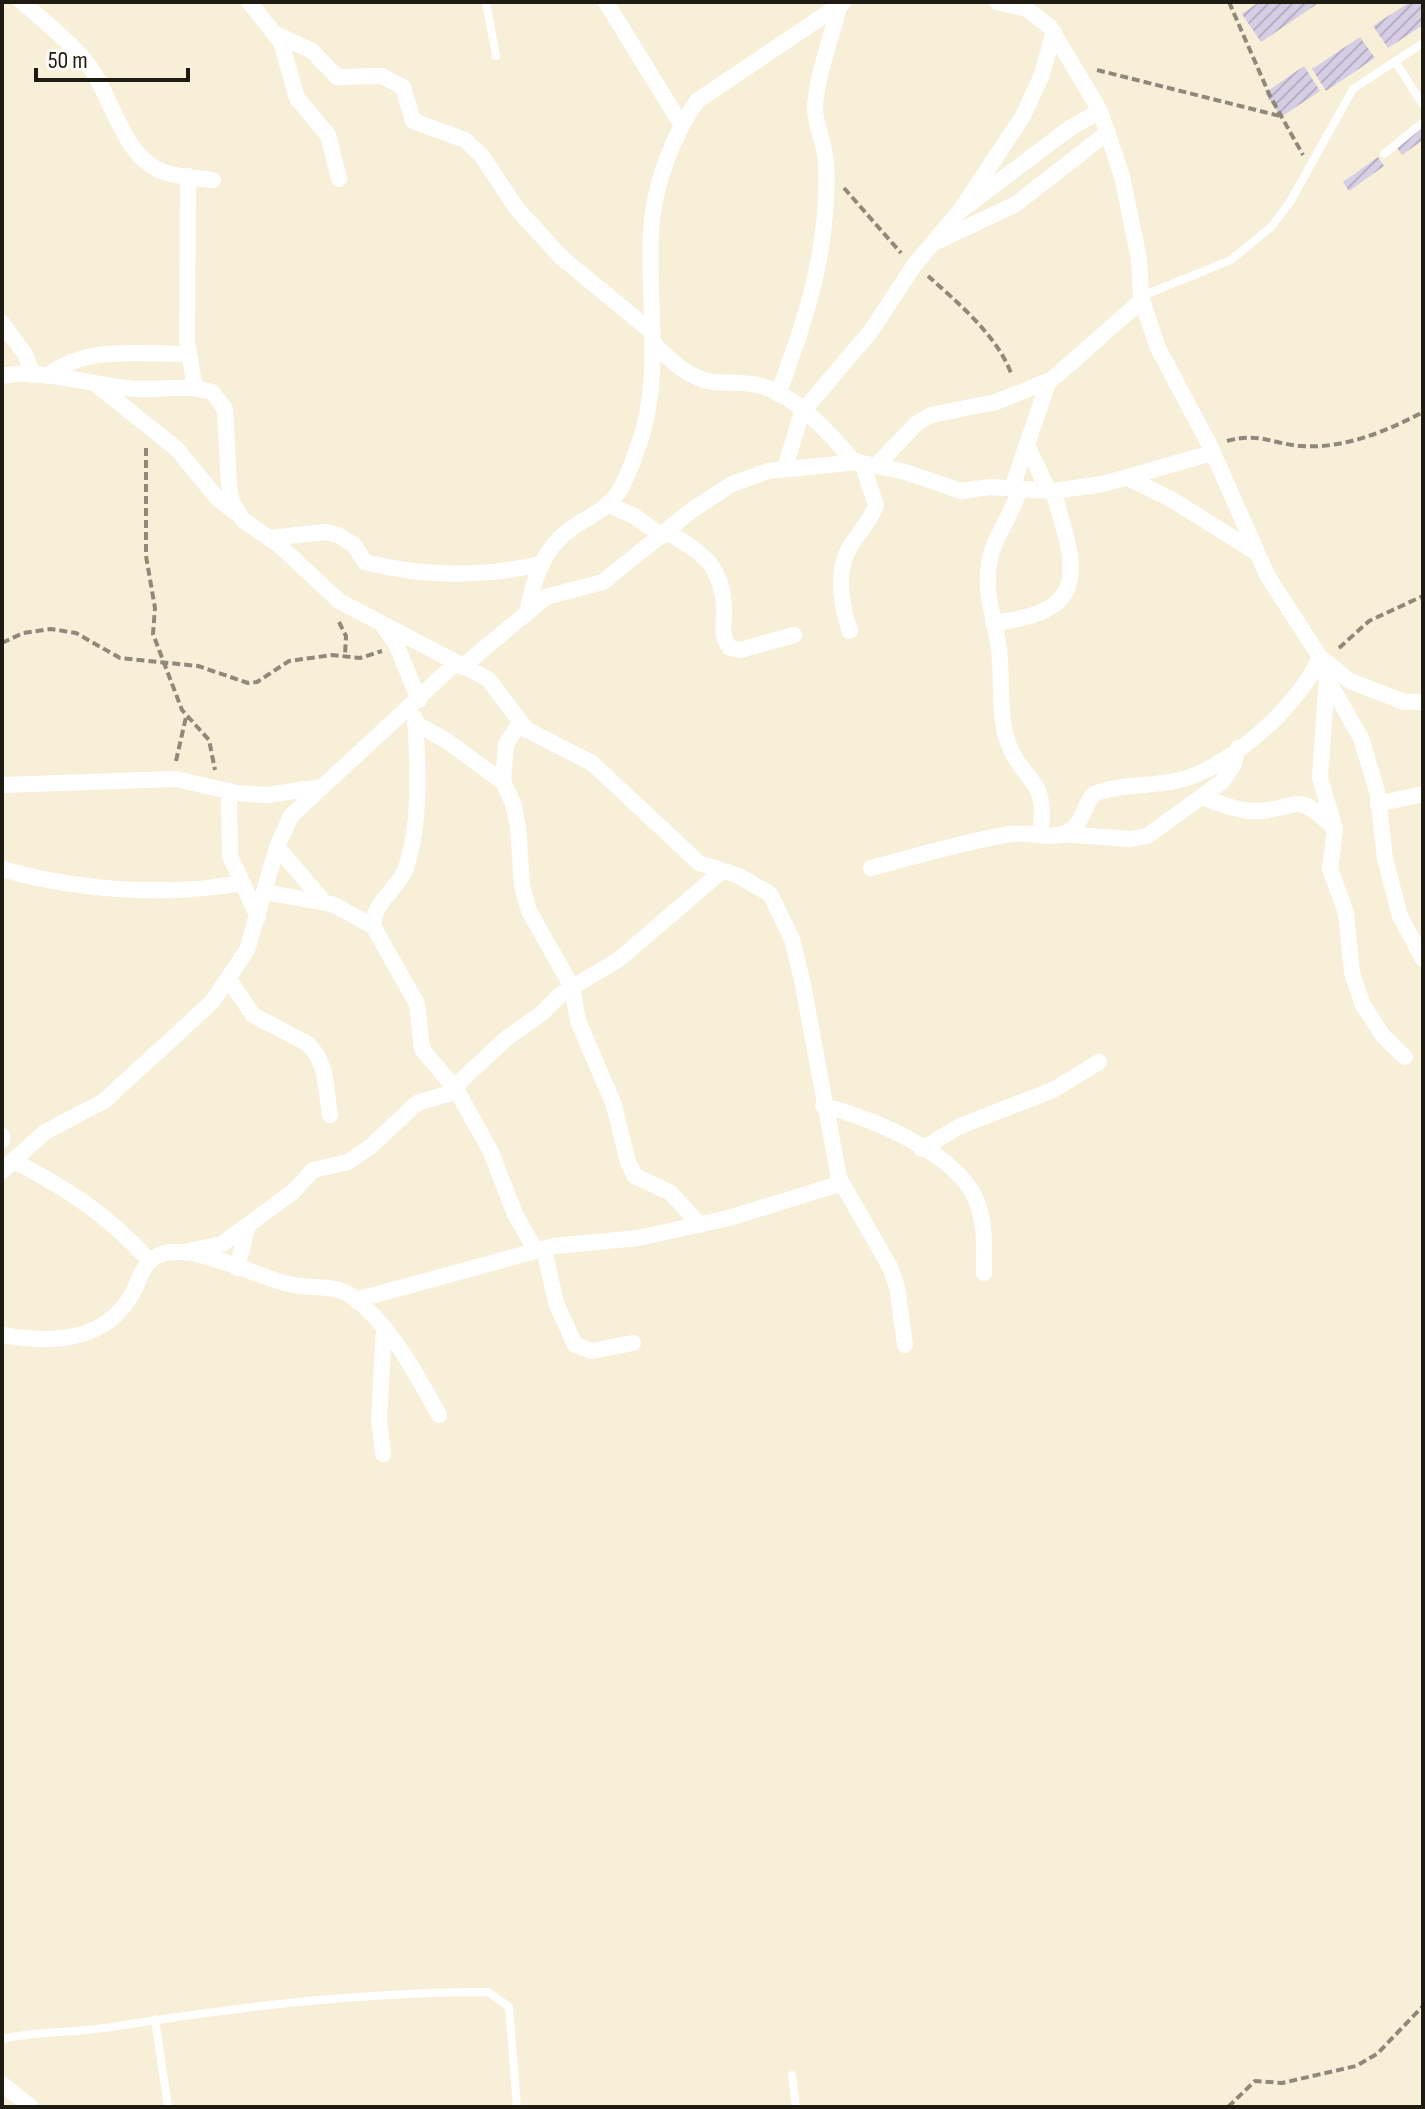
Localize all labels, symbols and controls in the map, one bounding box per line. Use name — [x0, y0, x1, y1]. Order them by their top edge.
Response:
scale bar — [36, 32, 188, 82]
text: 50 m — [48, 46, 88, 75]

